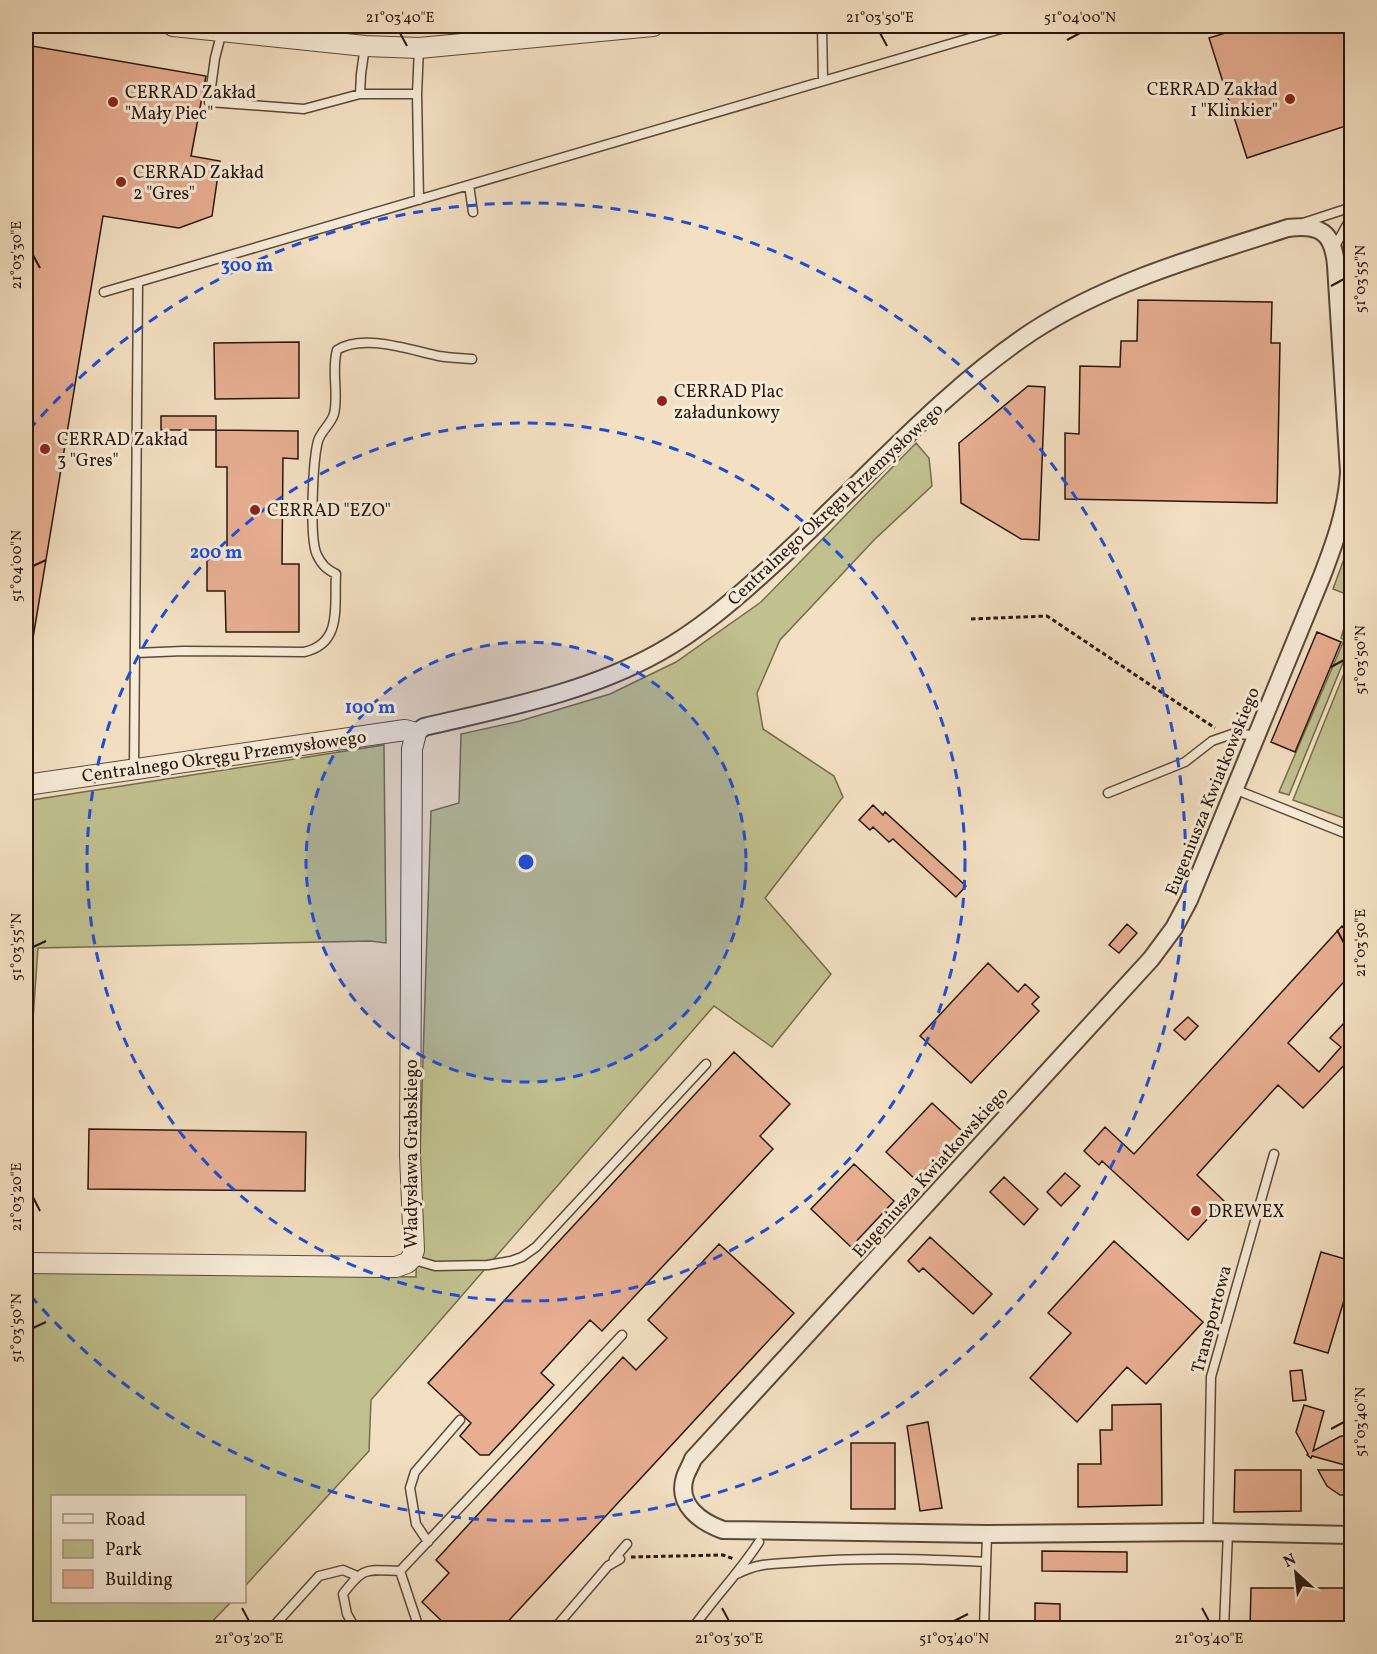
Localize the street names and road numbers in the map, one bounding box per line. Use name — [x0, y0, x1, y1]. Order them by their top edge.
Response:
street label: Centralnego Okręgu Przemysłowego — [723, 398, 949, 612]
street label: Eugeniusza Kwiatkowskiego — [1160, 684, 1267, 899]
street label: Centralnego Okręgu Przemysłowego — [80, 725, 368, 790]
street label: Władysława Grabskiego — [400, 1059, 425, 1249]
street label: Eugeniusza Kwiatkowskiego — [847, 1082, 1015, 1264]
street label: Transportowa — [1186, 1263, 1239, 1376]

